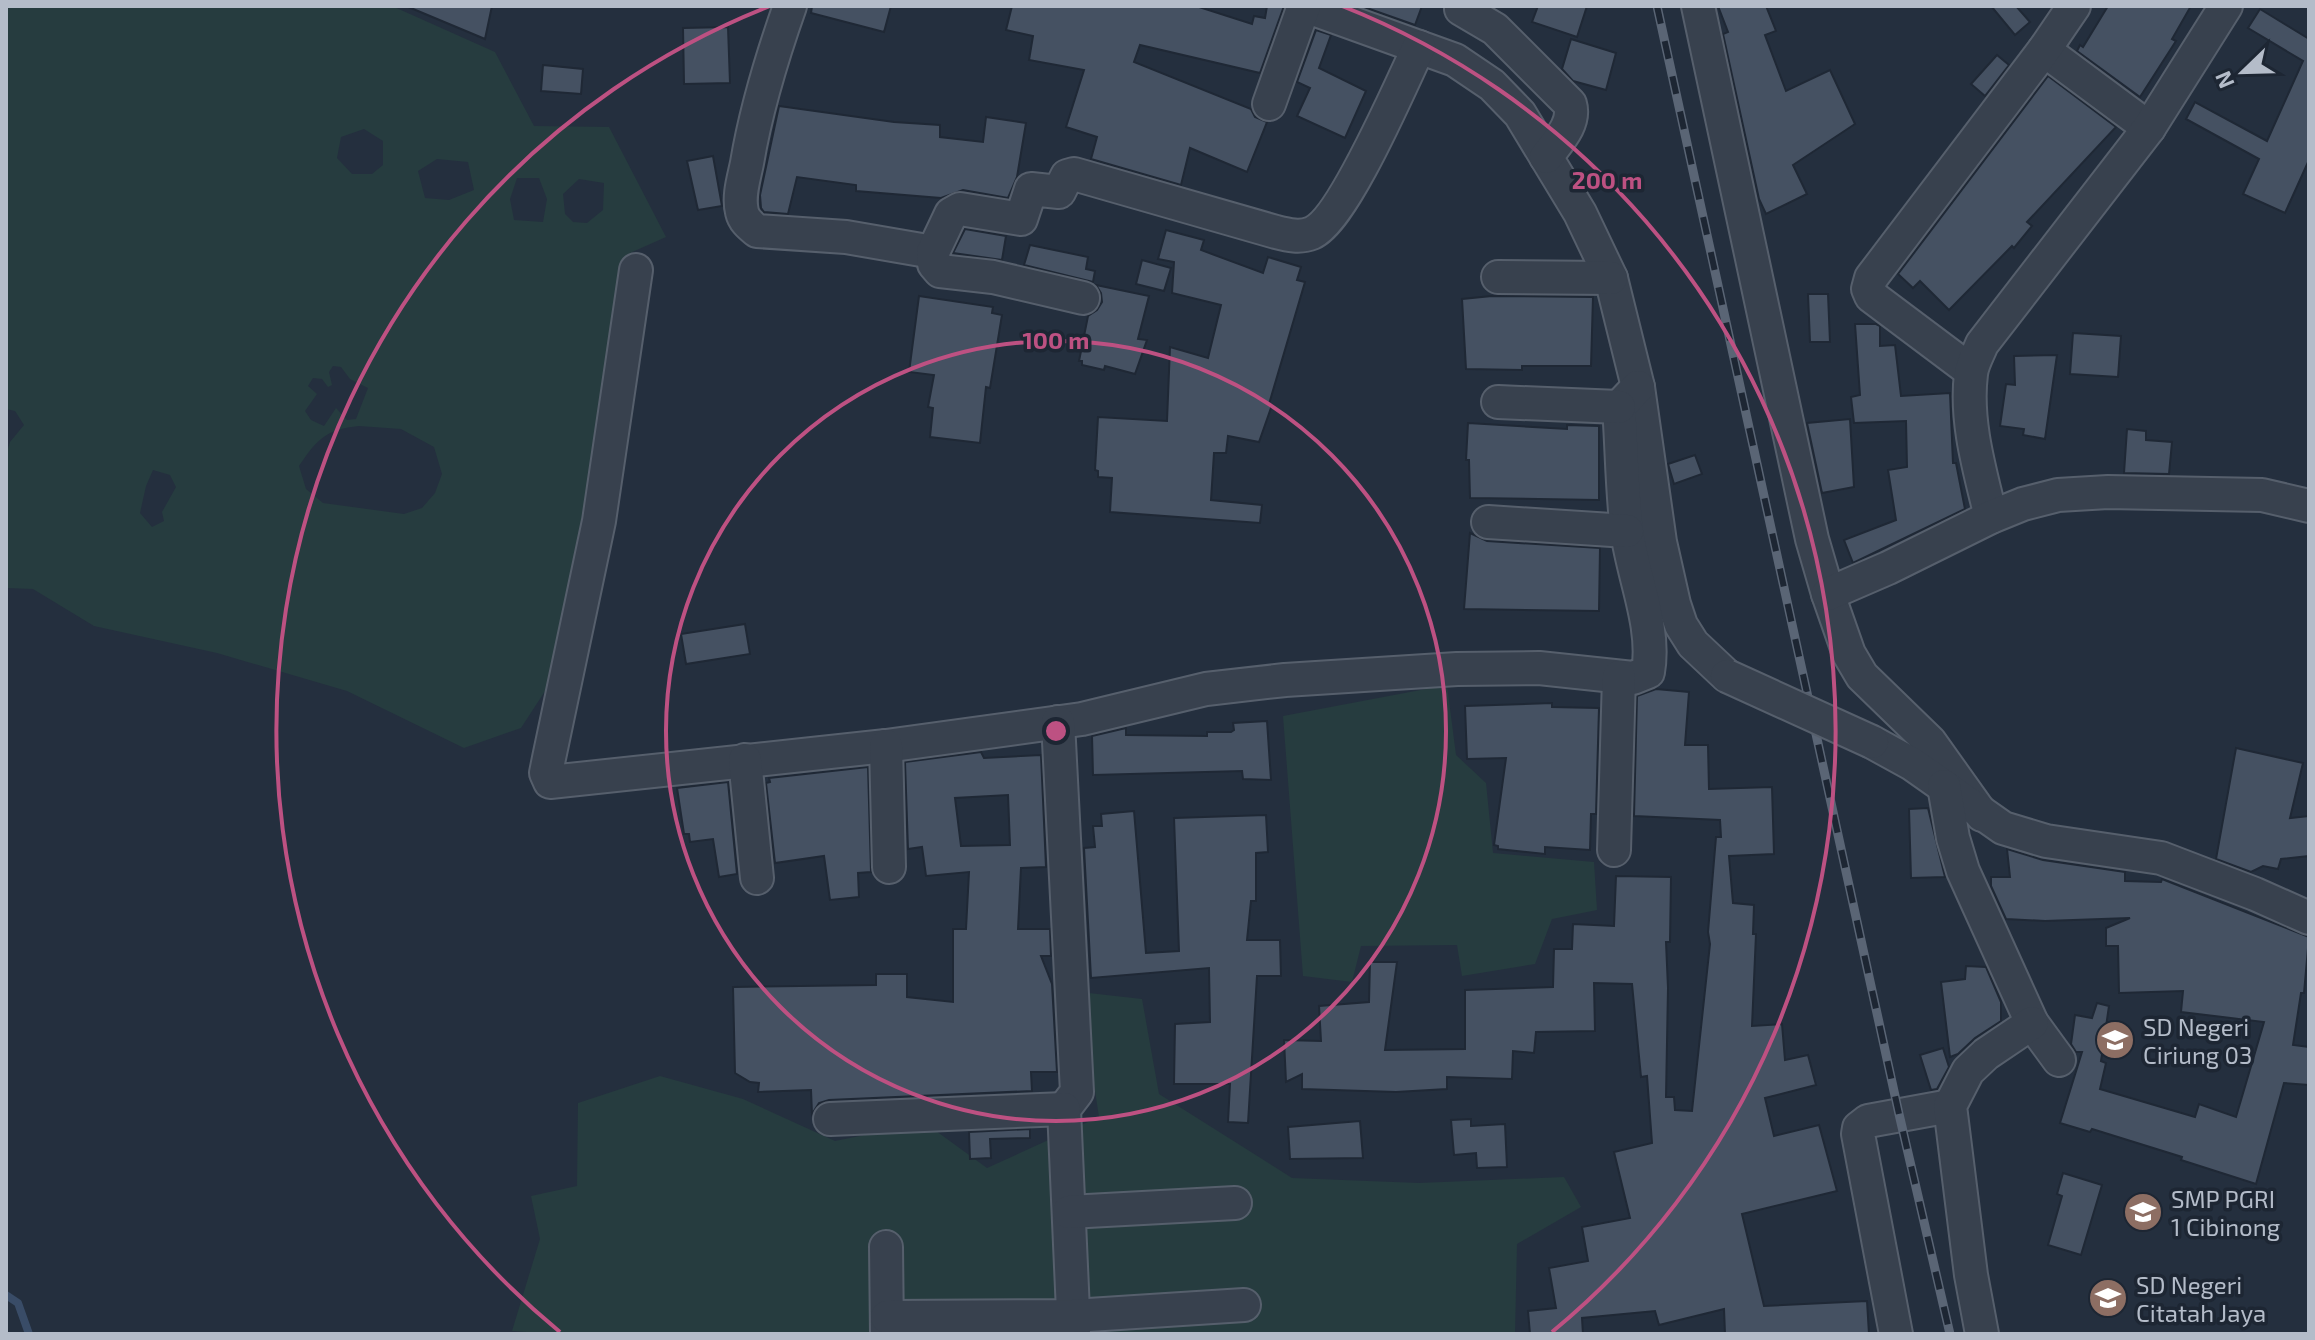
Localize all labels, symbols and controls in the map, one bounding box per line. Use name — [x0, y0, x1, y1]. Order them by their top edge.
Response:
north arrow — [2203, 32, 2283, 112]
text: N — [2209, 68, 2239, 93]
text: 200 m — [1572, 165, 1642, 194]
text: 100 m — [1023, 325, 1089, 354]
centre of rings — [1042, 717, 1070, 745]
place label: SD Negeri Ciriung 03 — [2143, 1012, 2252, 1069]
school or university icon: SD Negeri Ciriung 03 — [2094, 1019, 2136, 1061]
place label: SMP PGRI 1 Cibinong — [2171, 1184, 2280, 1241]
school or university icon: SMP PGRI 1 Cibinong — [2122, 1191, 2164, 1233]
place label: SD Negeri Citatah Jaya — [2136, 1270, 2266, 1327]
school or university icon: SD Negeri Citatah Jaya — [2087, 1277, 2129, 1319]

